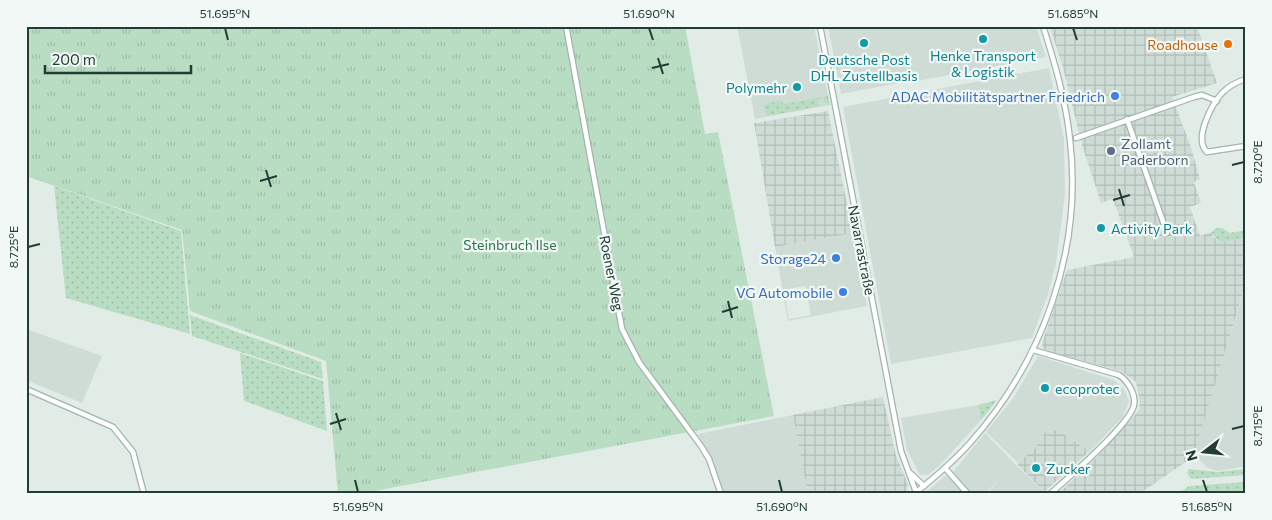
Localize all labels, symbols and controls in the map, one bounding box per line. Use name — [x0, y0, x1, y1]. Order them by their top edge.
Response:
text: 51.695°N — [200, 6, 250, 20]
text: 51.690°N — [623, 6, 675, 20]
text: 51.685°N — [1048, 6, 1098, 20]
marker: Henke Transport & Logistik — [977, 33, 989, 45]
place label: Roadhouse — [1147, 36, 1218, 53]
marker: Deutsche Post DHL Zustellbasis — [858, 37, 870, 49]
marker: Roadhouse — [1222, 38, 1234, 50]
scale bar — [45, 42, 191, 74]
place label: Henke Transport & Logistik — [930, 47, 1036, 80]
text: 200 m — [52, 50, 96, 68]
place label: Deutsche Post DHL Zustellbasis — [810, 51, 918, 84]
place label: Polymehr — [726, 79, 787, 96]
marker: Polymehr — [791, 81, 803, 93]
place label: ADAC Mobilitätspartner Friedrich — [891, 88, 1105, 105]
marker: ADAC Mobilitätspartner Friedrich — [1109, 90, 1121, 102]
place label: Zollamt Paderborn — [1121, 135, 1188, 168]
text: 8.720°E — [1250, 140, 1264, 184]
marker: Zollamt Paderborn — [1105, 145, 1117, 157]
street label: Navarrastraße — [845, 204, 879, 296]
place label: Activity Park — [1111, 220, 1193, 237]
marker: Activity Park — [1095, 222, 1107, 234]
text: 8.725°E — [6, 226, 20, 268]
street label: Roener Weg — [596, 234, 628, 313]
park label: Steinbruch Ilse — [463, 236, 557, 253]
place label: Storage24 — [760, 250, 827, 267]
marker: Storage24 — [830, 252, 842, 264]
place label: VG Automobile — [736, 284, 833, 301]
marker: VG Automobile — [837, 286, 849, 298]
place label: ecoprotec — [1055, 380, 1120, 397]
marker: ecoprotec — [1039, 382, 1051, 394]
text: 8.715°E — [1250, 406, 1264, 446]
north arrow — [1180, 428, 1230, 478]
text: N — [1181, 448, 1201, 463]
place label: Zucker — [1046, 460, 1091, 477]
marker: Zucker — [1030, 462, 1042, 474]
text: 51.695°N — [333, 499, 383, 513]
text: 51.690°N — [756, 499, 808, 513]
text: 51.685°N — [1182, 499, 1232, 513]

